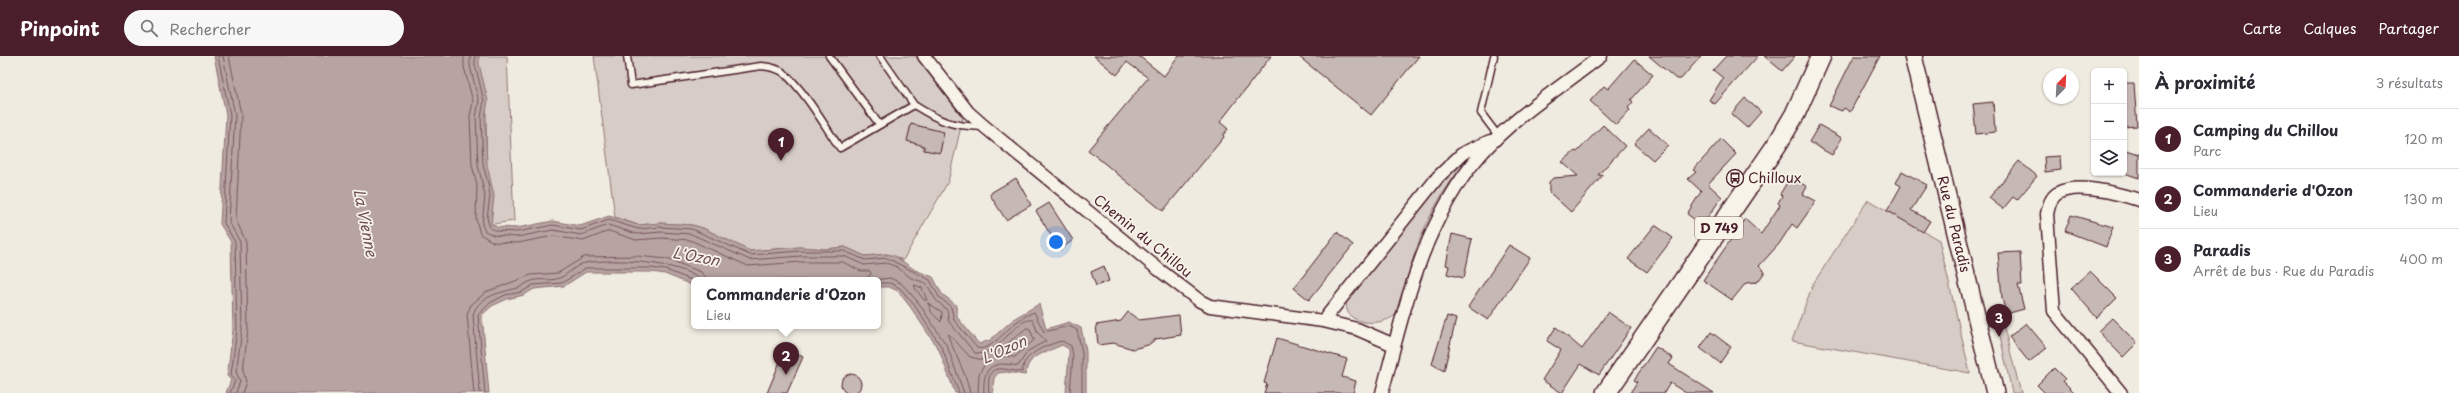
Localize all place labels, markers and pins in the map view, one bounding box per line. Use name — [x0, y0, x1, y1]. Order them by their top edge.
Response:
pin: 1 — [768, 128, 794, 161]
place label: Chilloux — [1748, 167, 1802, 188]
bus stop icon: Chilloux — [1725, 168, 1745, 188]
pin: 3 — [1986, 304, 2012, 337]
pin: 2 — [773, 342, 799, 375]

